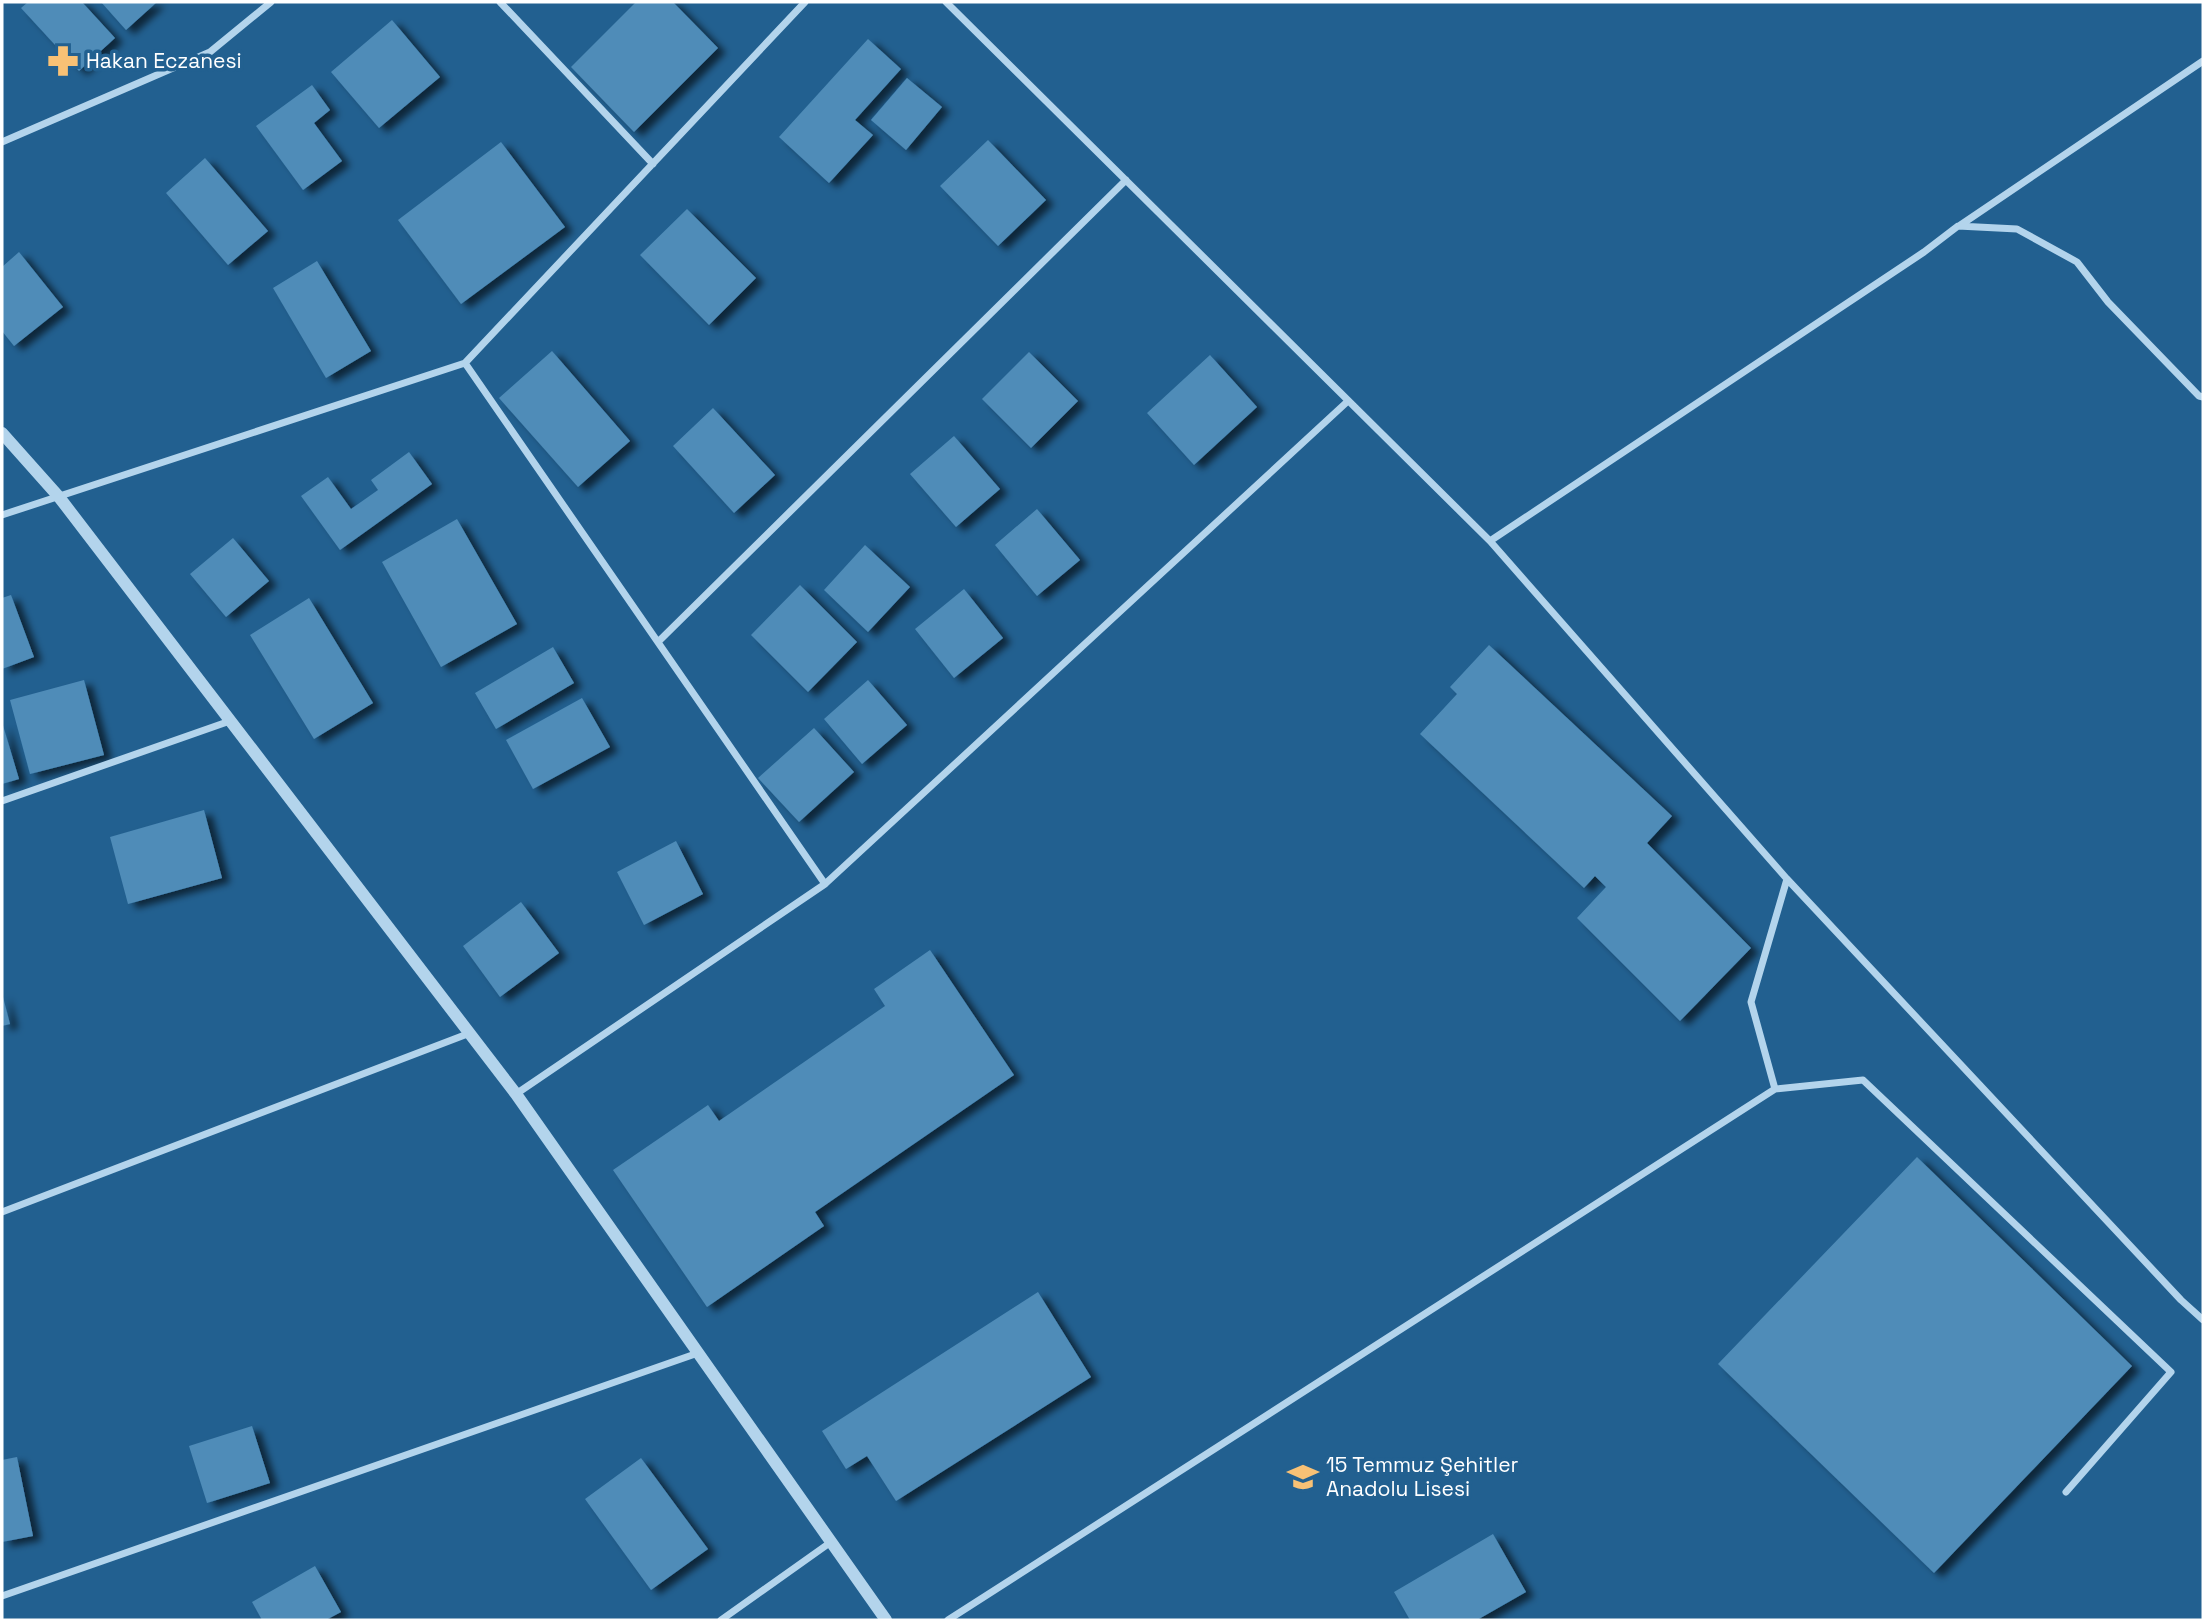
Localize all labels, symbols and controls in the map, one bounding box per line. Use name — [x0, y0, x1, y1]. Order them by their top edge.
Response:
pharmacy icon: Hakan Eczanesi — [46, 44, 80, 78]
place label: Hakan Eczanesi — [86, 47, 242, 74]
place label: 15 Temmuz Şehitler Anadolu Lisesi — [1326, 1451, 1519, 1502]
school or university icon: 15 Temmuz Şehitler Anadolu Lisesi — [1286, 1460, 1320, 1494]

